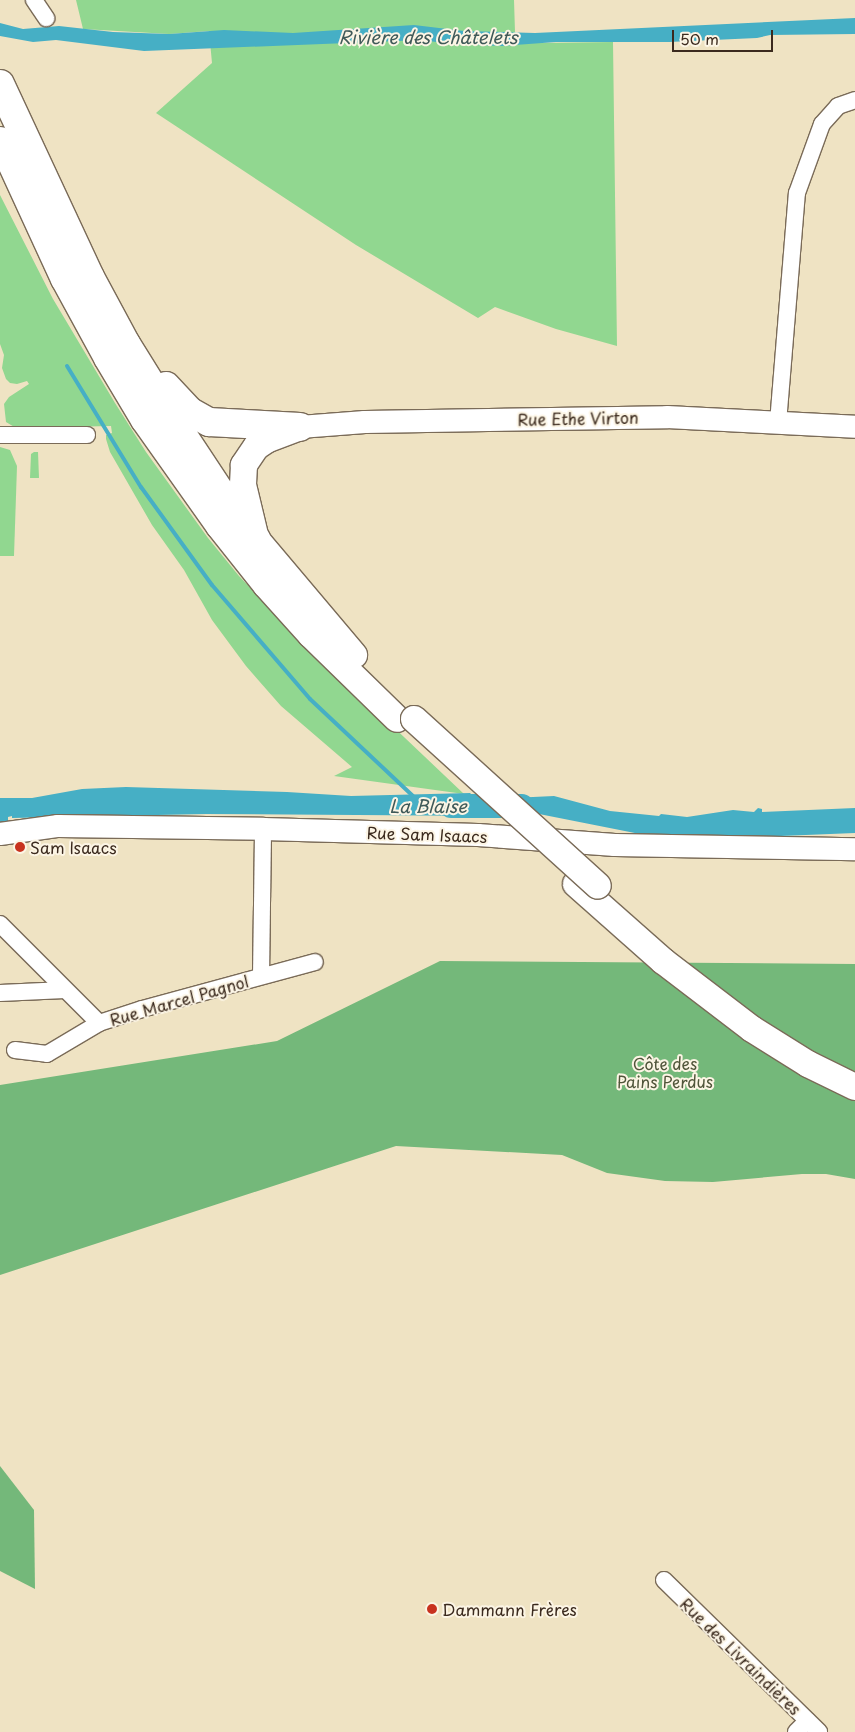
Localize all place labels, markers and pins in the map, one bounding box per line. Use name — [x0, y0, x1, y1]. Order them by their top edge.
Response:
place label: Sam Isaacs — [30, 837, 116, 857]
marker: Sam Isaacs — [14, 841, 26, 853]
place label: Dammann Frères — [442, 1599, 577, 1619]
marker: Dammann Frères — [426, 1603, 438, 1615]

